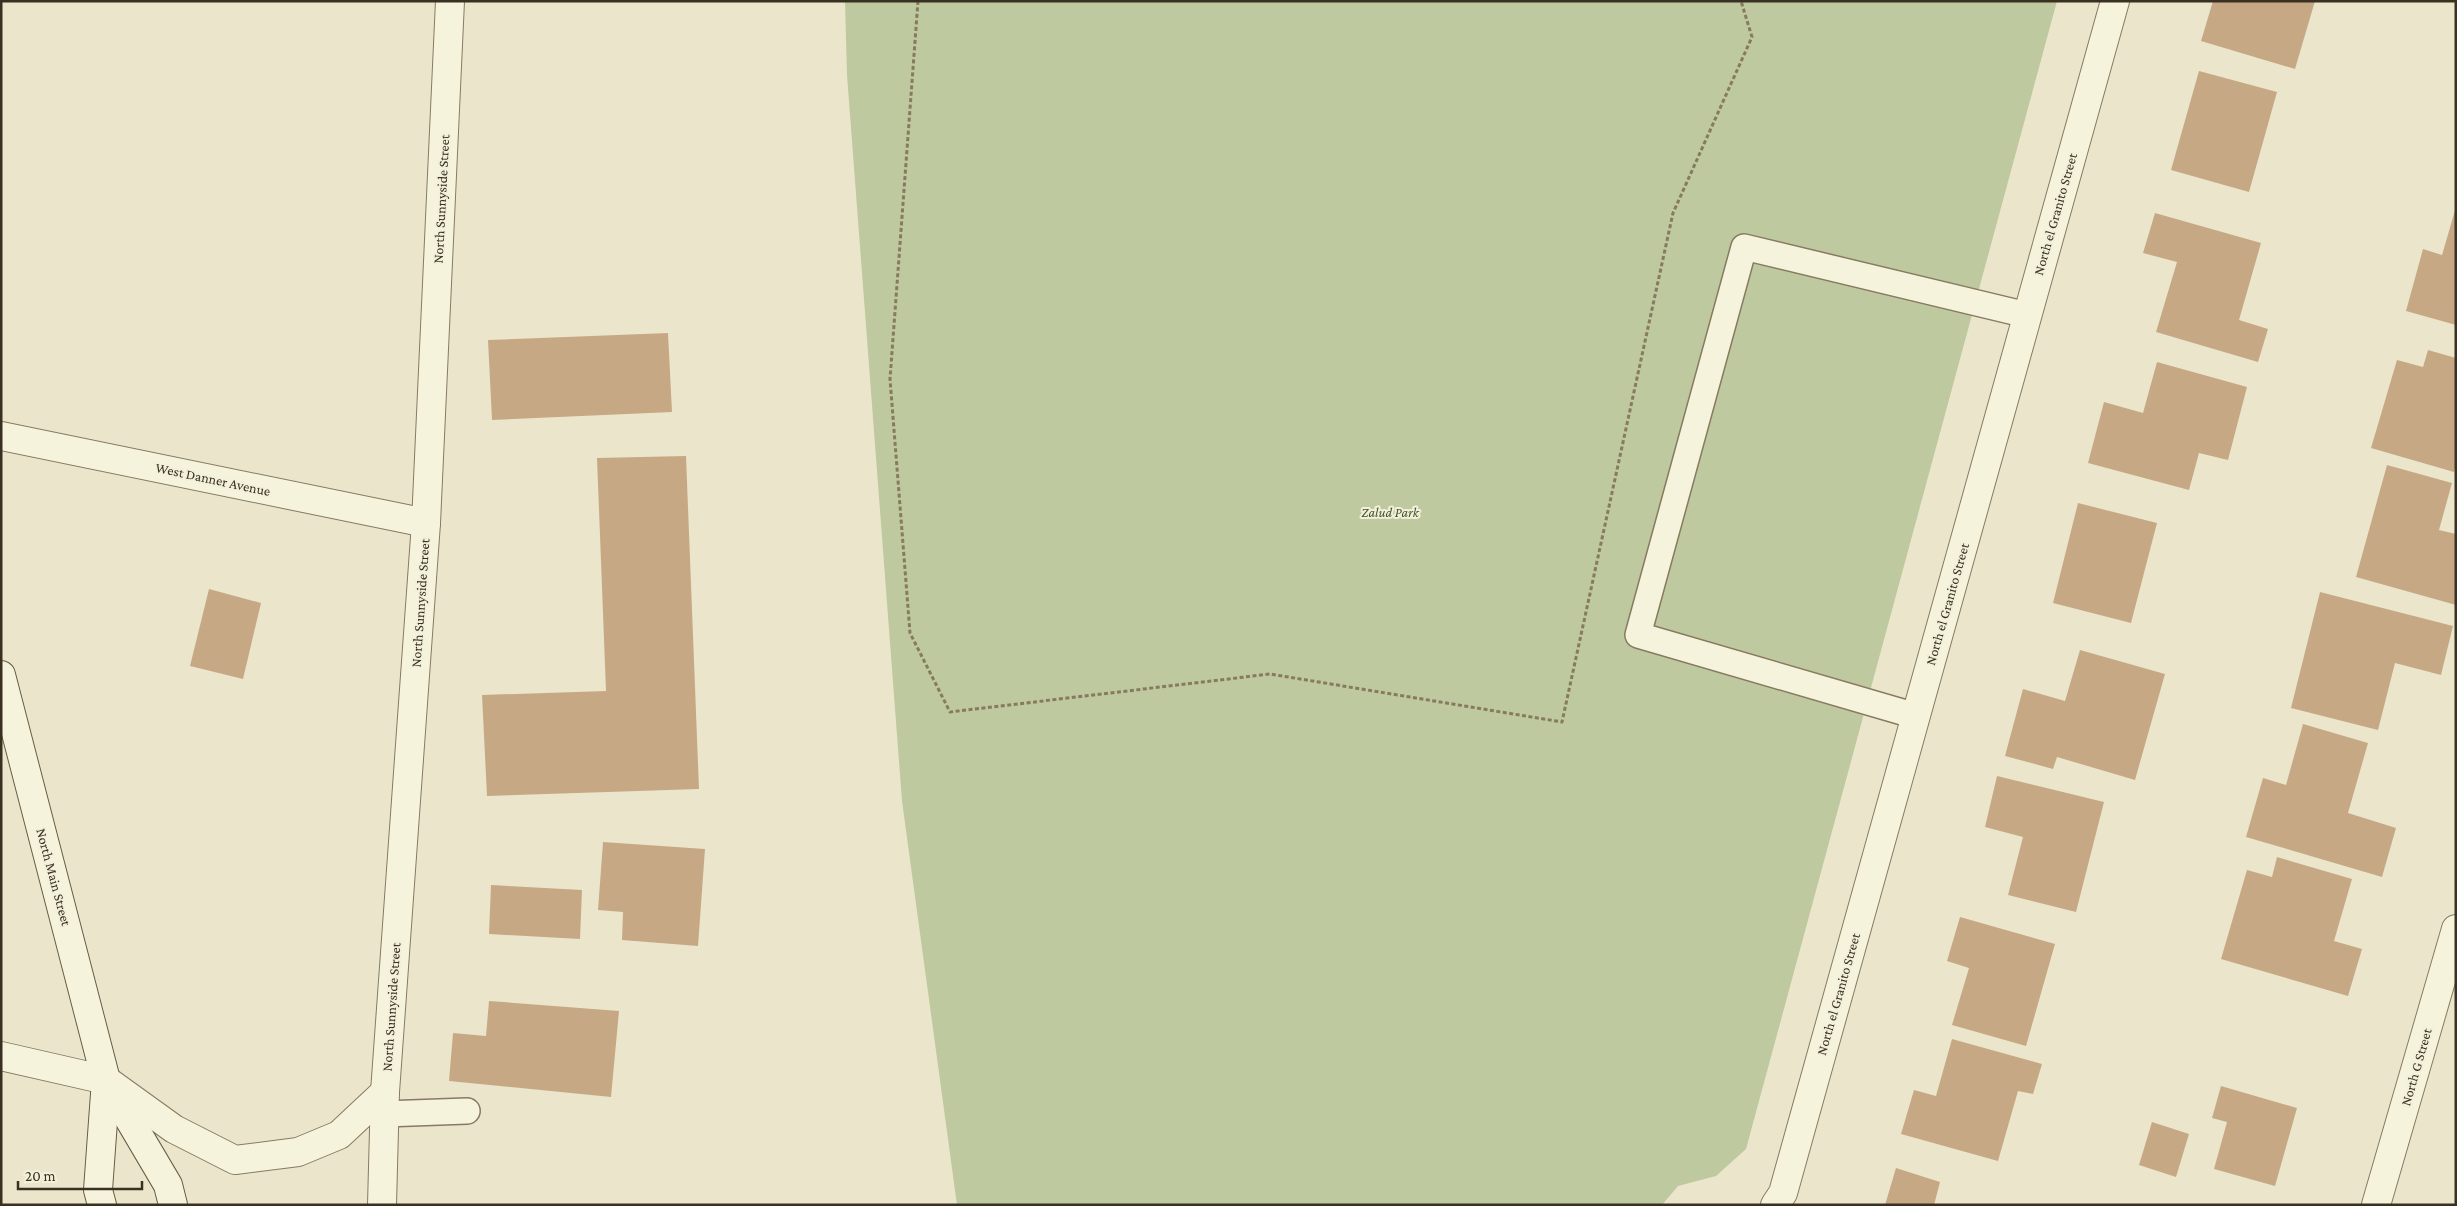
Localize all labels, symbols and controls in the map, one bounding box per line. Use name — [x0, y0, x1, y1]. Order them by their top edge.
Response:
street label: North Sunnyside Street — [430, 134, 452, 264]
street label: North el Granito Street — [2030, 151, 2080, 277]
street label: West Danner Avenue — [154, 459, 272, 499]
park label: Zalud Park — [1361, 504, 1420, 520]
street label: North Sunnyside Street — [408, 538, 433, 668]
street label: North el Granito Street — [1922, 541, 1972, 667]
street label: North Main Street — [33, 826, 75, 928]
street label: North el Granito Street — [1813, 931, 1863, 1057]
street label: North Sunnyside Street — [379, 942, 404, 1072]
street label: North G Street — [2397, 1026, 2435, 1108]
scale bar — [18, 1158, 141, 1190]
text: 20 m — [25, 1168, 56, 1184]

